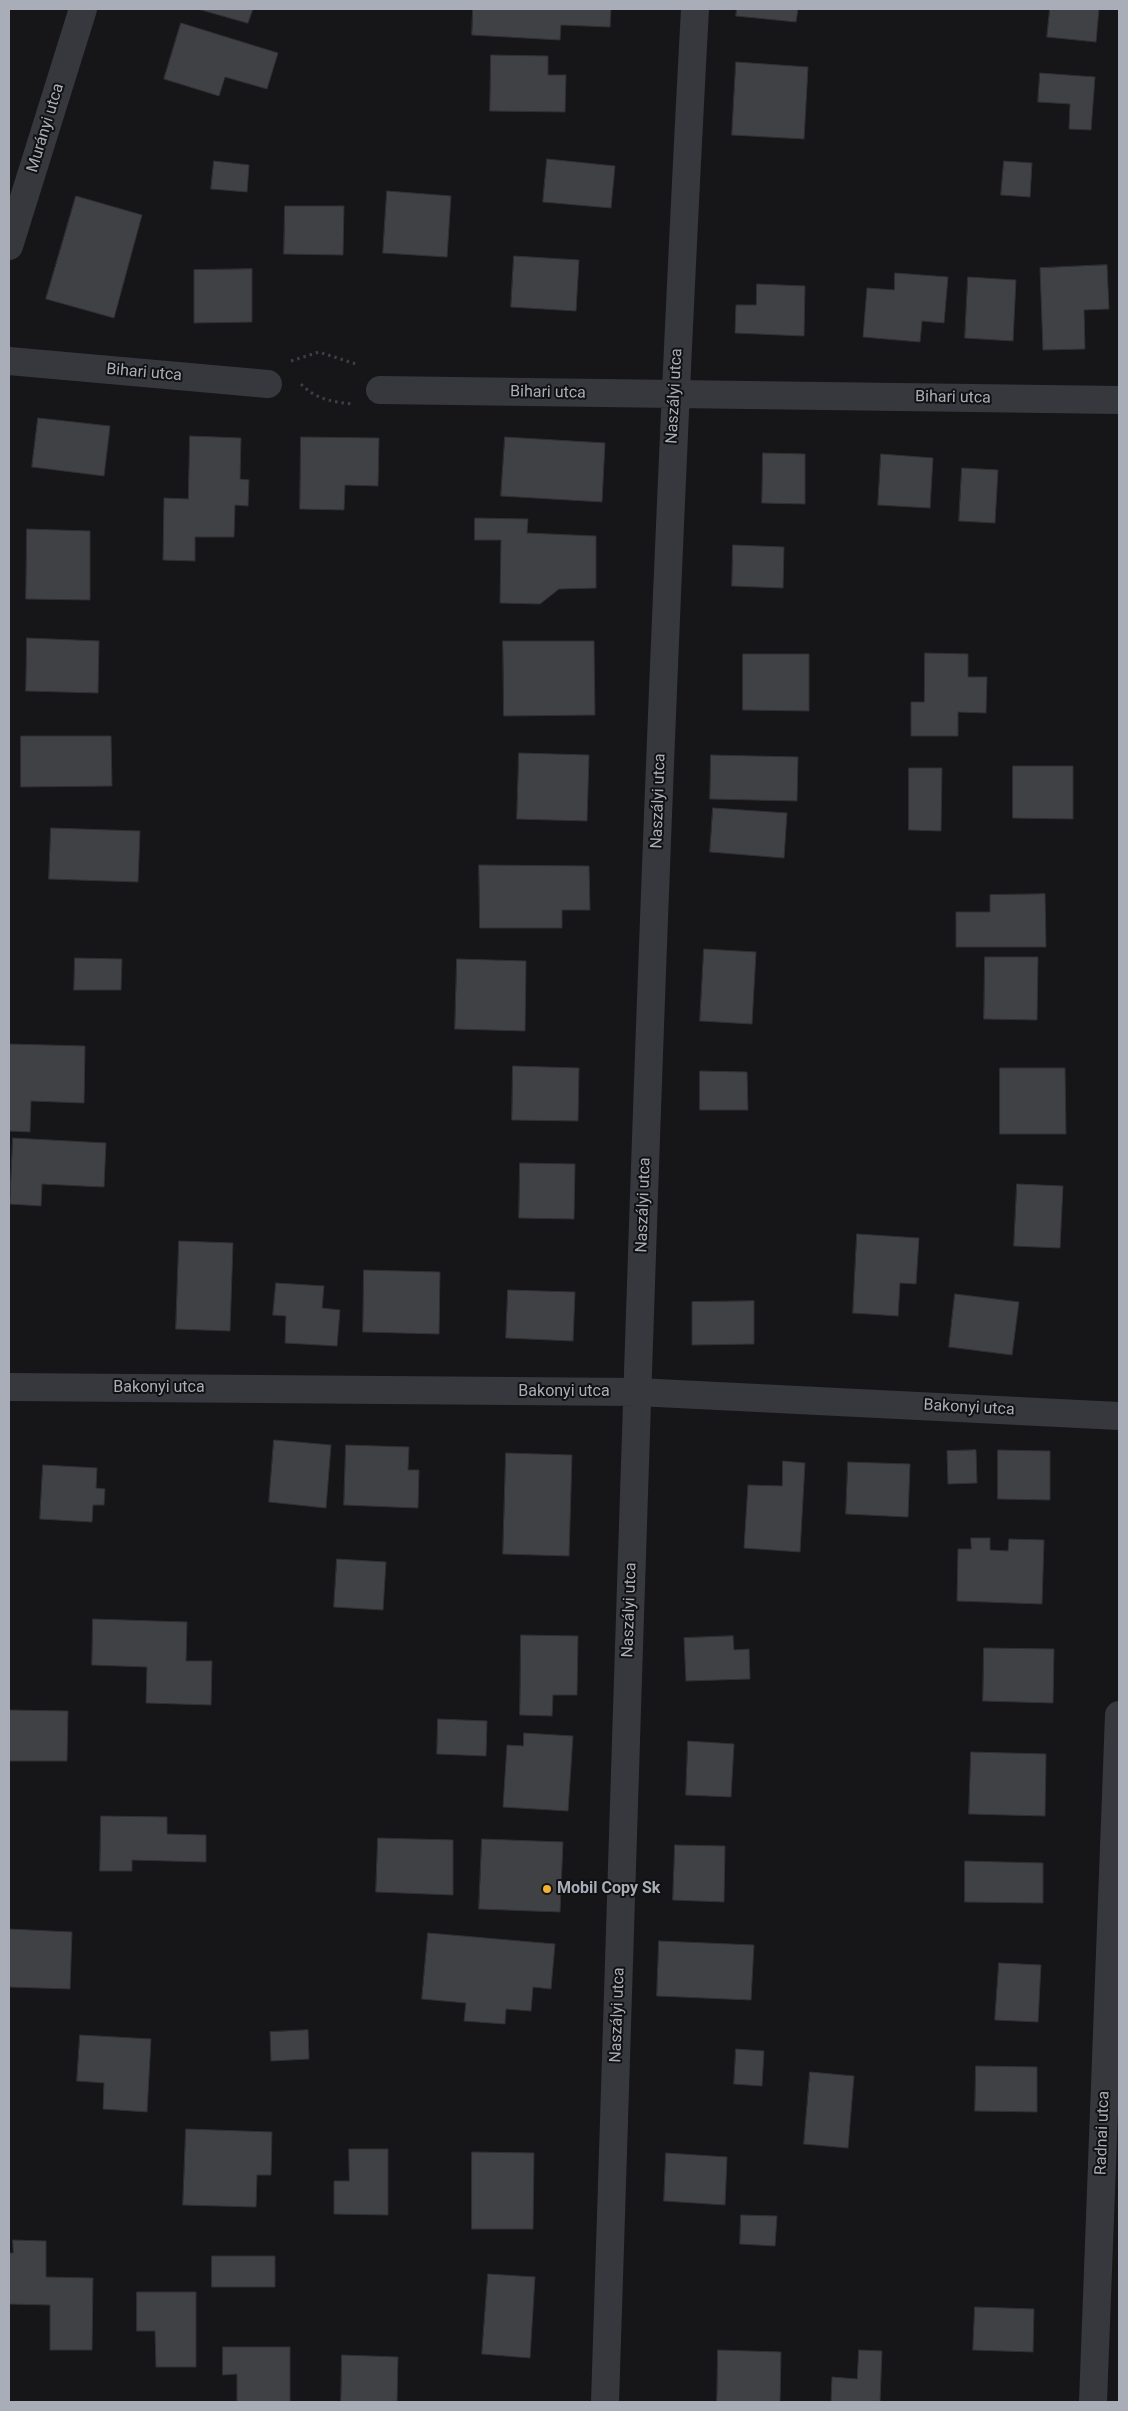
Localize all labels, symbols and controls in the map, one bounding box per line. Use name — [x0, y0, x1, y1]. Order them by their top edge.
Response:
street label: Murányi utca — [23, 81, 69, 175]
street label: Naszályi utca — [663, 348, 687, 444]
street label: Bihari utca — [105, 360, 183, 386]
street label: Bihari utca — [510, 383, 586, 403]
street label: Bihari utca — [915, 388, 991, 408]
street label: Naszályi utca — [648, 753, 670, 849]
street label: Naszályi utca — [633, 1157, 655, 1253]
street label: Bakonyi utca — [113, 1378, 205, 1398]
street label: Bakonyi utca — [518, 1382, 610, 1402]
street label: Bakonyi utca — [923, 1396, 1015, 1420]
street label: Naszályi utca — [619, 1562, 641, 1658]
place label: Mobil Copy Sk — [557, 1879, 660, 1899]
marker: Mobil Copy Sk — [541, 1883, 553, 1895]
street label: Naszályi utca — [607, 1967, 629, 2063]
street label: Radnai utca — [1092, 2091, 1114, 2175]

